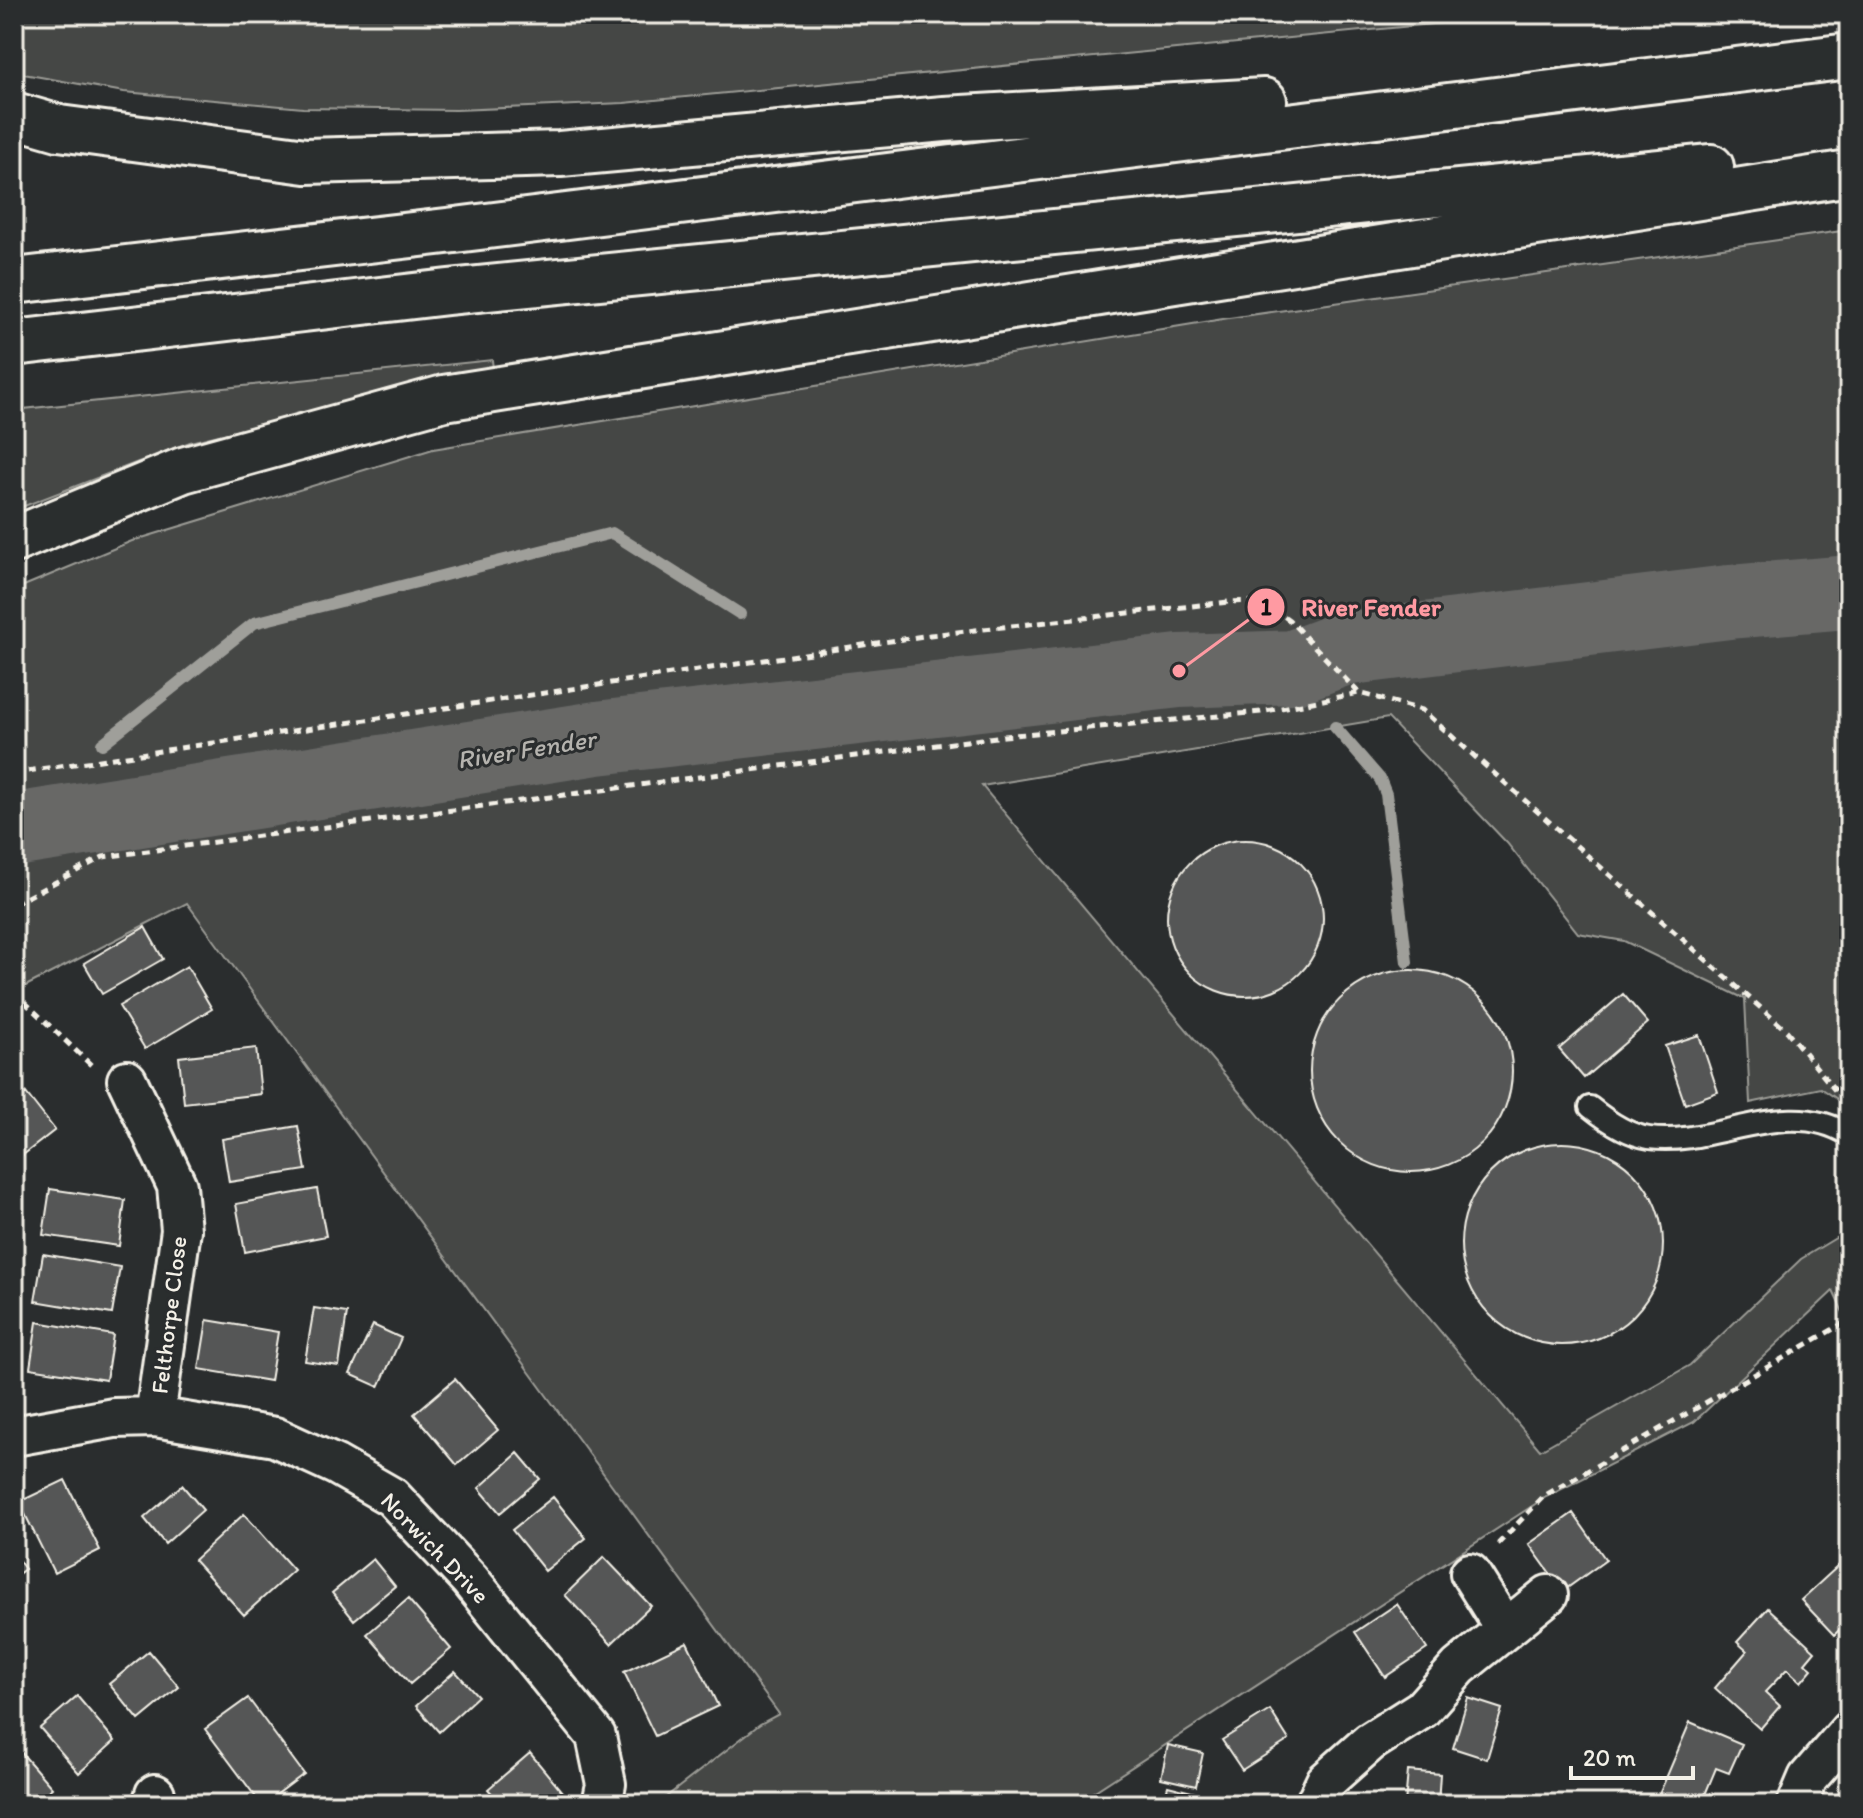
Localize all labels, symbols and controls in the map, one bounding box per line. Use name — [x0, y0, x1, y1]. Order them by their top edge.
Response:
callout: River Fender — [1246, 582, 1457, 632]
text: River Fender — [1301, 591, 1442, 623]
text: 1 — [1260, 592, 1272, 621]
water label: River Fender — [455, 722, 601, 776]
street label: Felthorpe Close — [144, 1234, 193, 1395]
street label: Norwich Drive — [375, 1486, 496, 1609]
scale bar — [1571, 1730, 1693, 1780]
text: 20 m — [1583, 1743, 1636, 1772]

